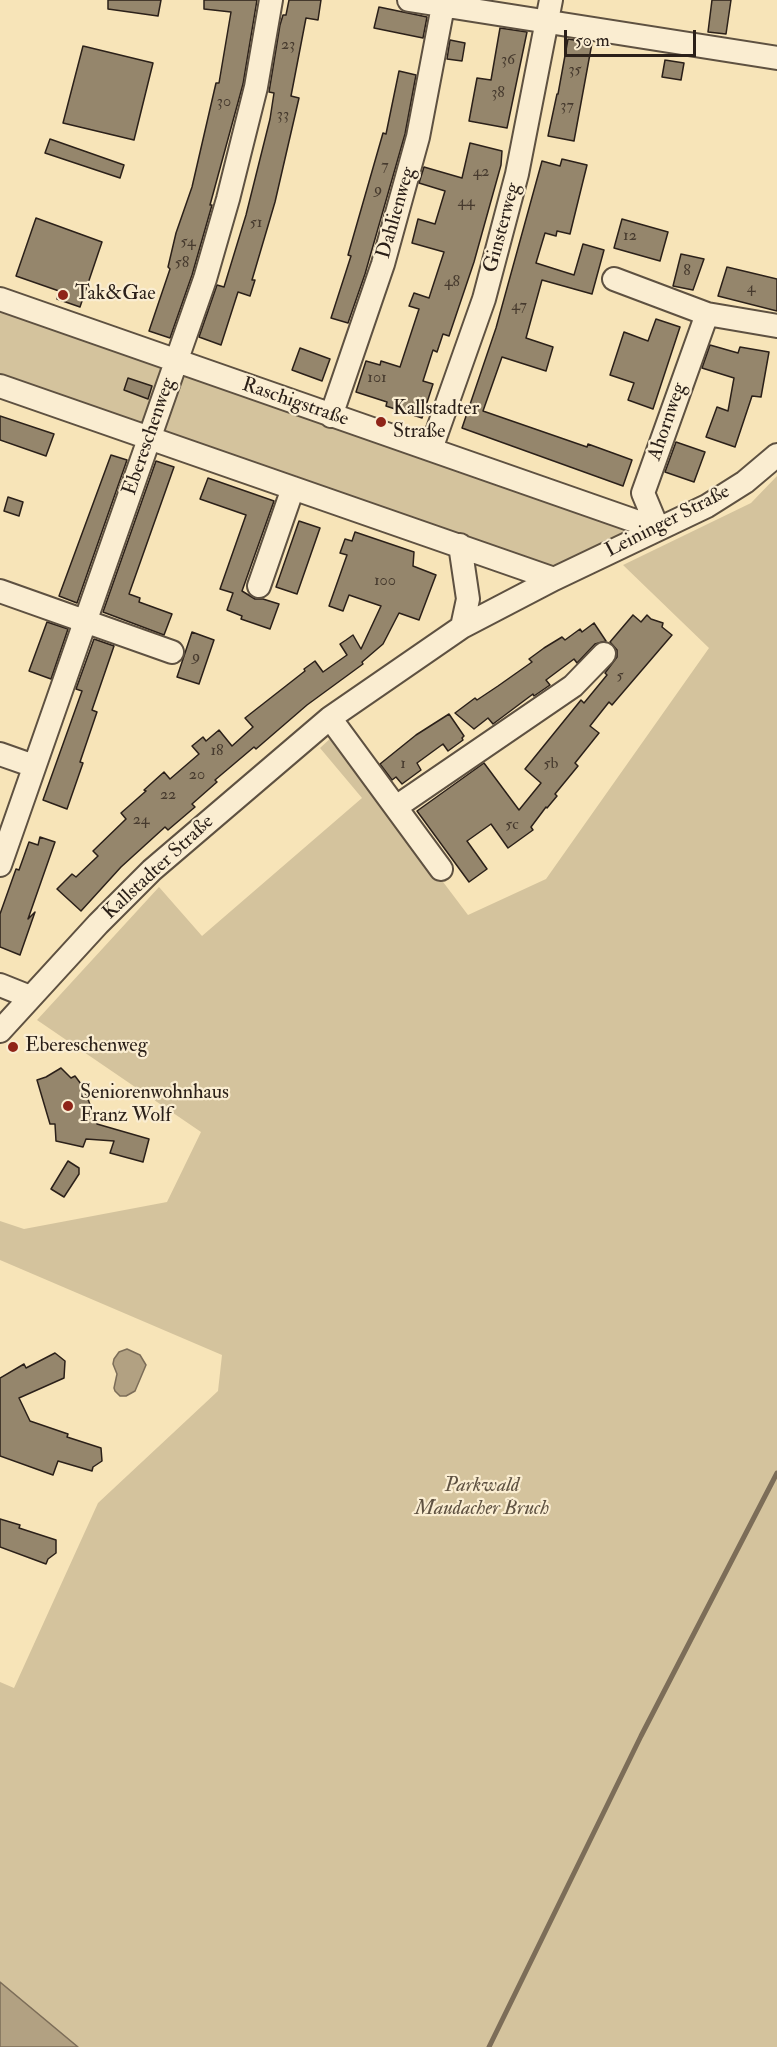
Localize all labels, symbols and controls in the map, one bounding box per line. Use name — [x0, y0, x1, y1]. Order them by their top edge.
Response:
scale bar — [567, 18, 699, 56]
text: 50 m — [575, 29, 610, 52]
house number: 23 — [281, 36, 295, 56]
house number: 36 — [501, 51, 515, 71]
house number: 35 — [568, 61, 582, 81]
house number: 38 — [491, 84, 505, 104]
house number: 30 — [217, 93, 231, 113]
house number: 37 — [560, 97, 574, 117]
house number: 33 — [277, 106, 289, 126]
house number: 7 — [381, 157, 389, 177]
house number: 42 — [473, 163, 489, 183]
street label: Dahlienweg — [372, 164, 422, 262]
street label: Ginsterweg — [480, 180, 526, 276]
house number: 9 — [374, 181, 382, 201]
house number: 44 — [457, 193, 475, 213]
house number: 51 — [250, 214, 262, 234]
house number: 12 — [623, 227, 637, 247]
house number: 54 — [180, 233, 196, 253]
house number: 58 — [175, 254, 189, 274]
house number: 8 — [683, 262, 691, 282]
house number: 48 — [444, 273, 460, 293]
house number: 4 — [747, 279, 755, 299]
place label: Tak&Gae — [75, 283, 156, 307]
marker: Tak&Gae — [56, 288, 70, 302]
house number: 47 — [511, 297, 527, 317]
house number: 101 — [367, 369, 387, 389]
street label: Raschigstraße — [238, 374, 352, 432]
street label: Ebereschenweg — [119, 375, 181, 499]
street label: Ahornweg — [644, 380, 692, 464]
place label: Kallstadter Straße — [393, 398, 479, 445]
marker: Kallstadter Straße — [374, 415, 388, 429]
street label: Leininger Straße — [602, 480, 734, 564]
house number: 100 — [374, 572, 396, 592]
house number: 9 — [192, 648, 200, 668]
house number: 5 — [616, 667, 624, 687]
house number: 18 — [210, 742, 224, 762]
house number: 1 — [400, 755, 406, 775]
house number: 5b — [544, 755, 558, 775]
house number: 20 — [189, 766, 205, 786]
house number: 22 — [160, 786, 176, 806]
street label: Kallstadter Straße — [99, 811, 219, 925]
house number: 24 — [133, 811, 149, 831]
house number: 5c — [505, 816, 519, 836]
place label: Ebereschenweg — [25, 1035, 148, 1059]
marker: Ebereschenweg — [6, 1040, 20, 1054]
place label: Seniorenwohnhaus Franz Wolf — [80, 1082, 229, 1129]
marker: Seniorenwohnhaus Franz Wolf — [61, 1099, 75, 1113]
park label: Parkwald Maudacher Bruch — [415, 1475, 549, 1522]

